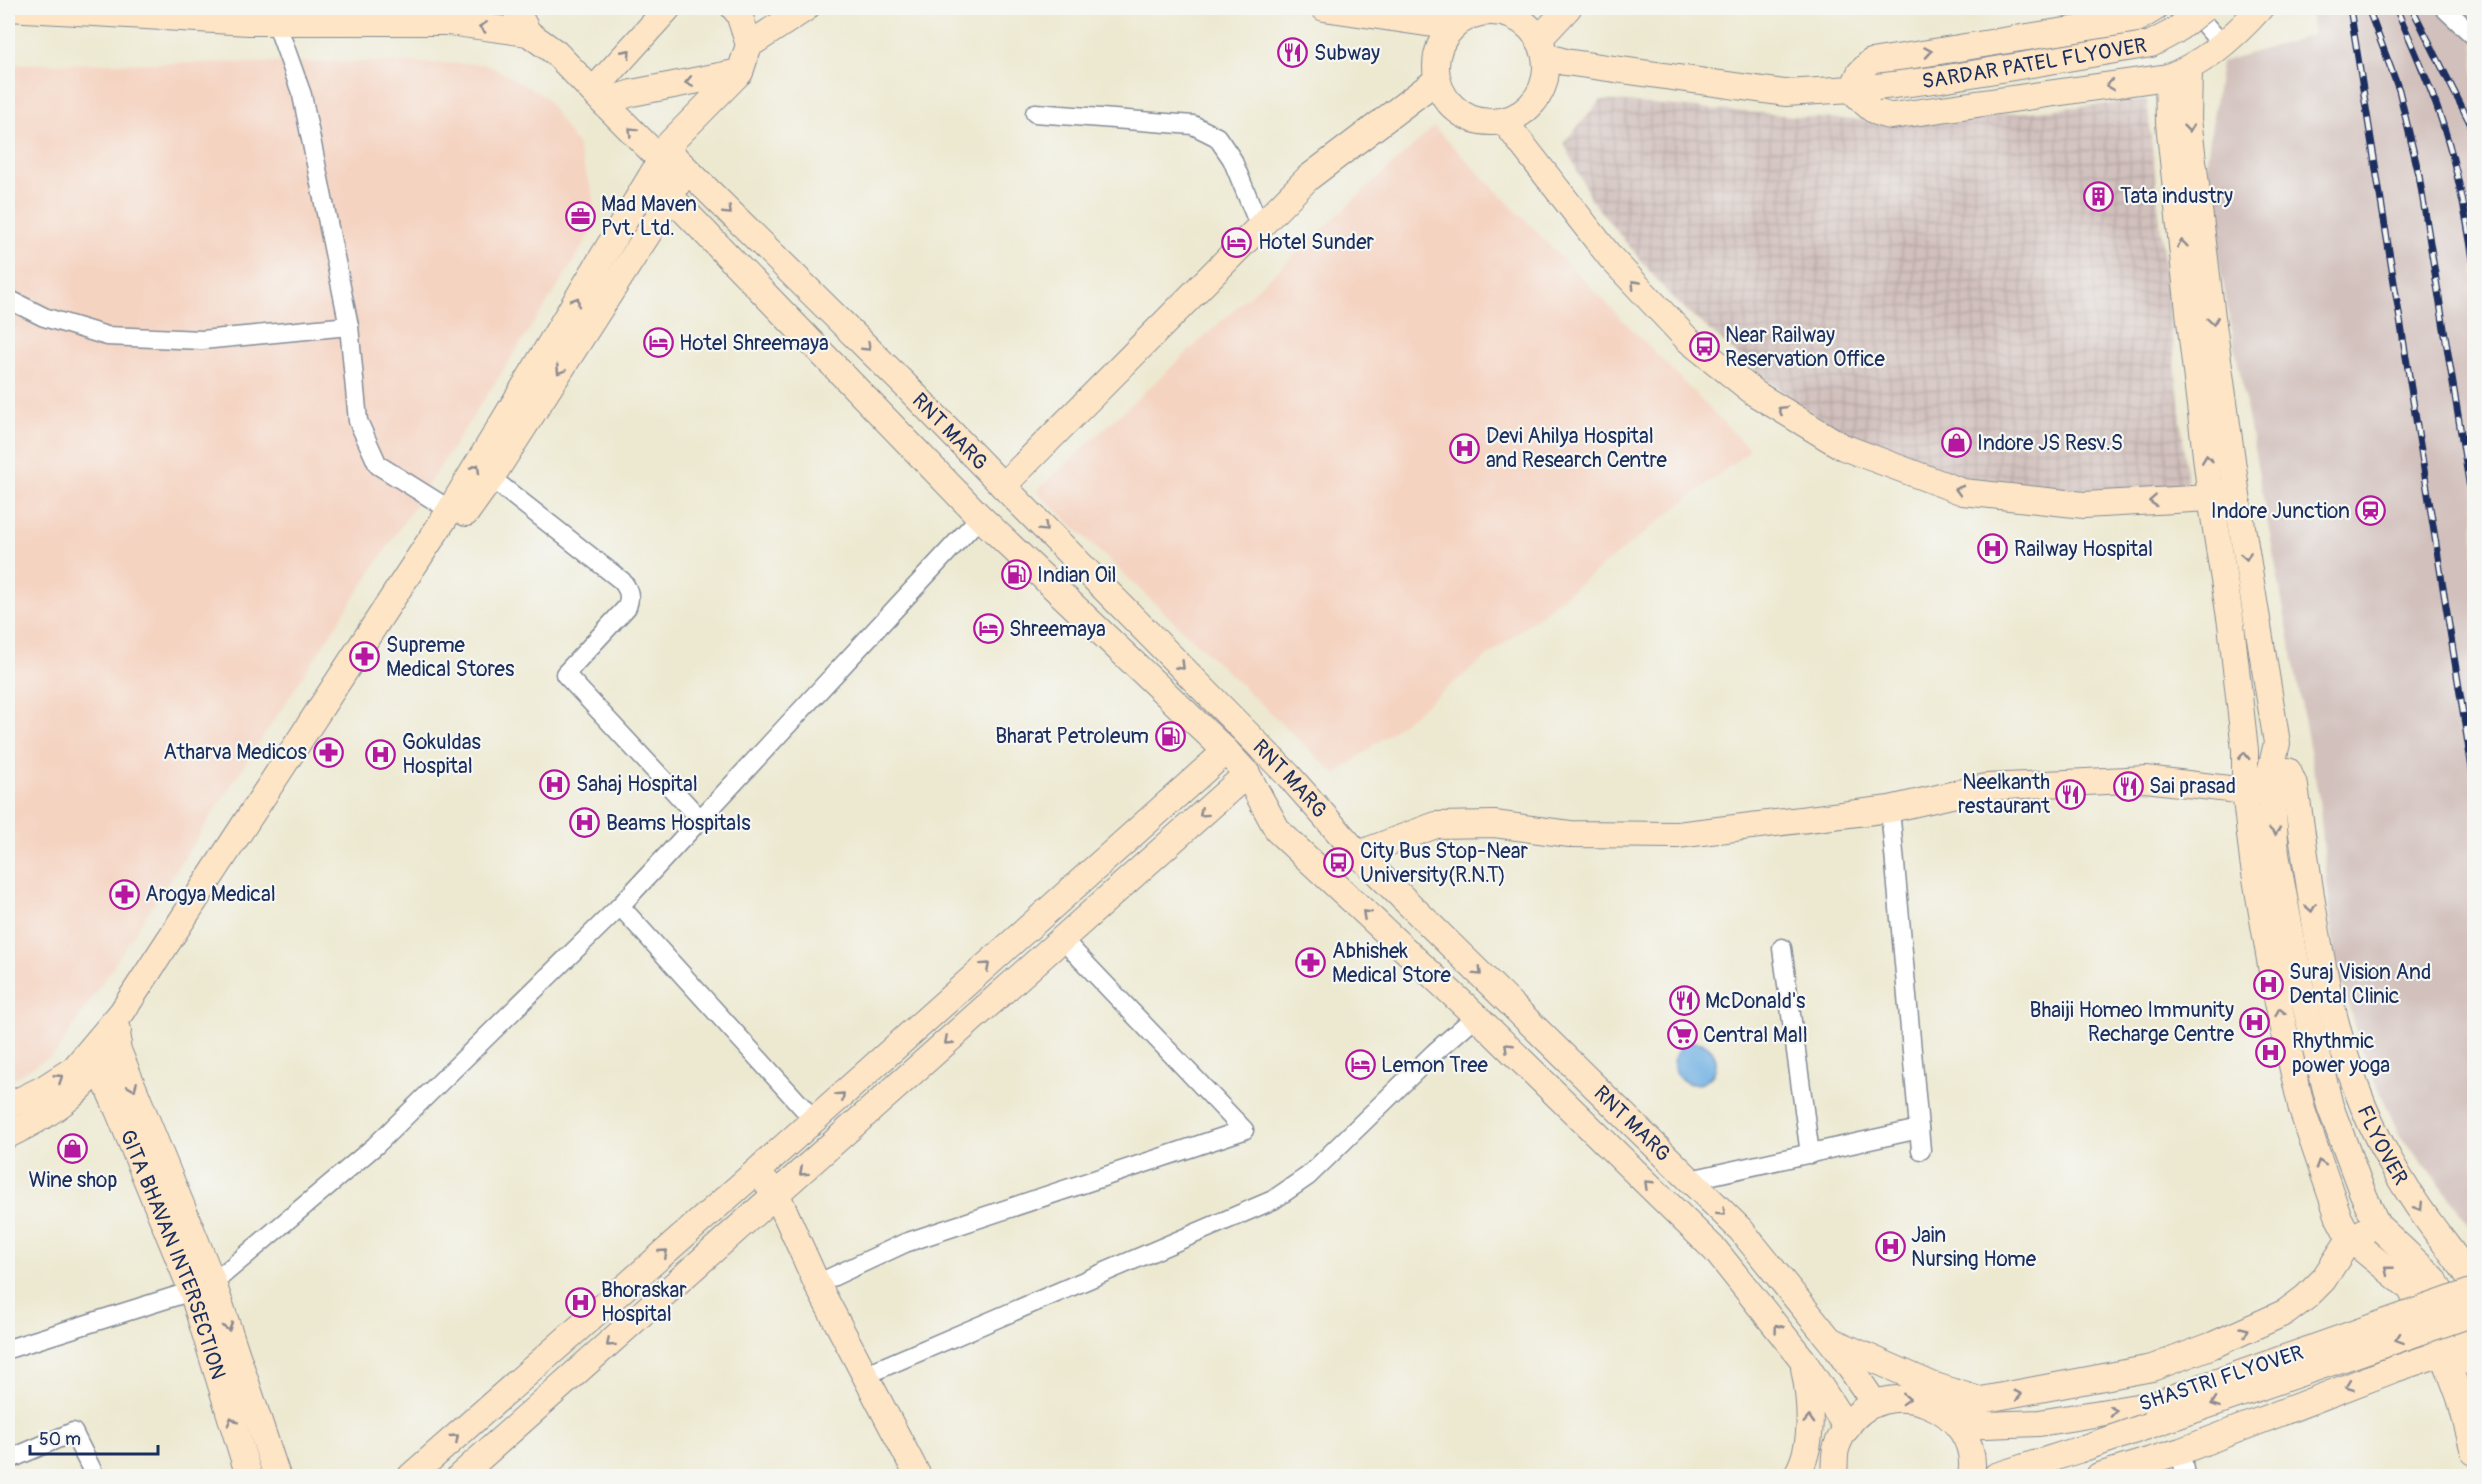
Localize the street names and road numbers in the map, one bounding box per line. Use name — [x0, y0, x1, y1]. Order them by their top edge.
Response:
street label: SARDAR PATEL FLYOVER — [1920, 32, 2149, 95]
street label: RNT MARG — [906, 387, 993, 476]
street label: RNT MARG — [1247, 734, 1333, 824]
street label: RNT MARG — [1588, 1080, 1676, 1168]
street label: FLYOVER — [2351, 1101, 2414, 1190]
street label: GITA BHAVAN INTERSECTION — [114, 1126, 231, 1383]
street label: SHASTRI FLYOVER — [2135, 1339, 2307, 1418]

